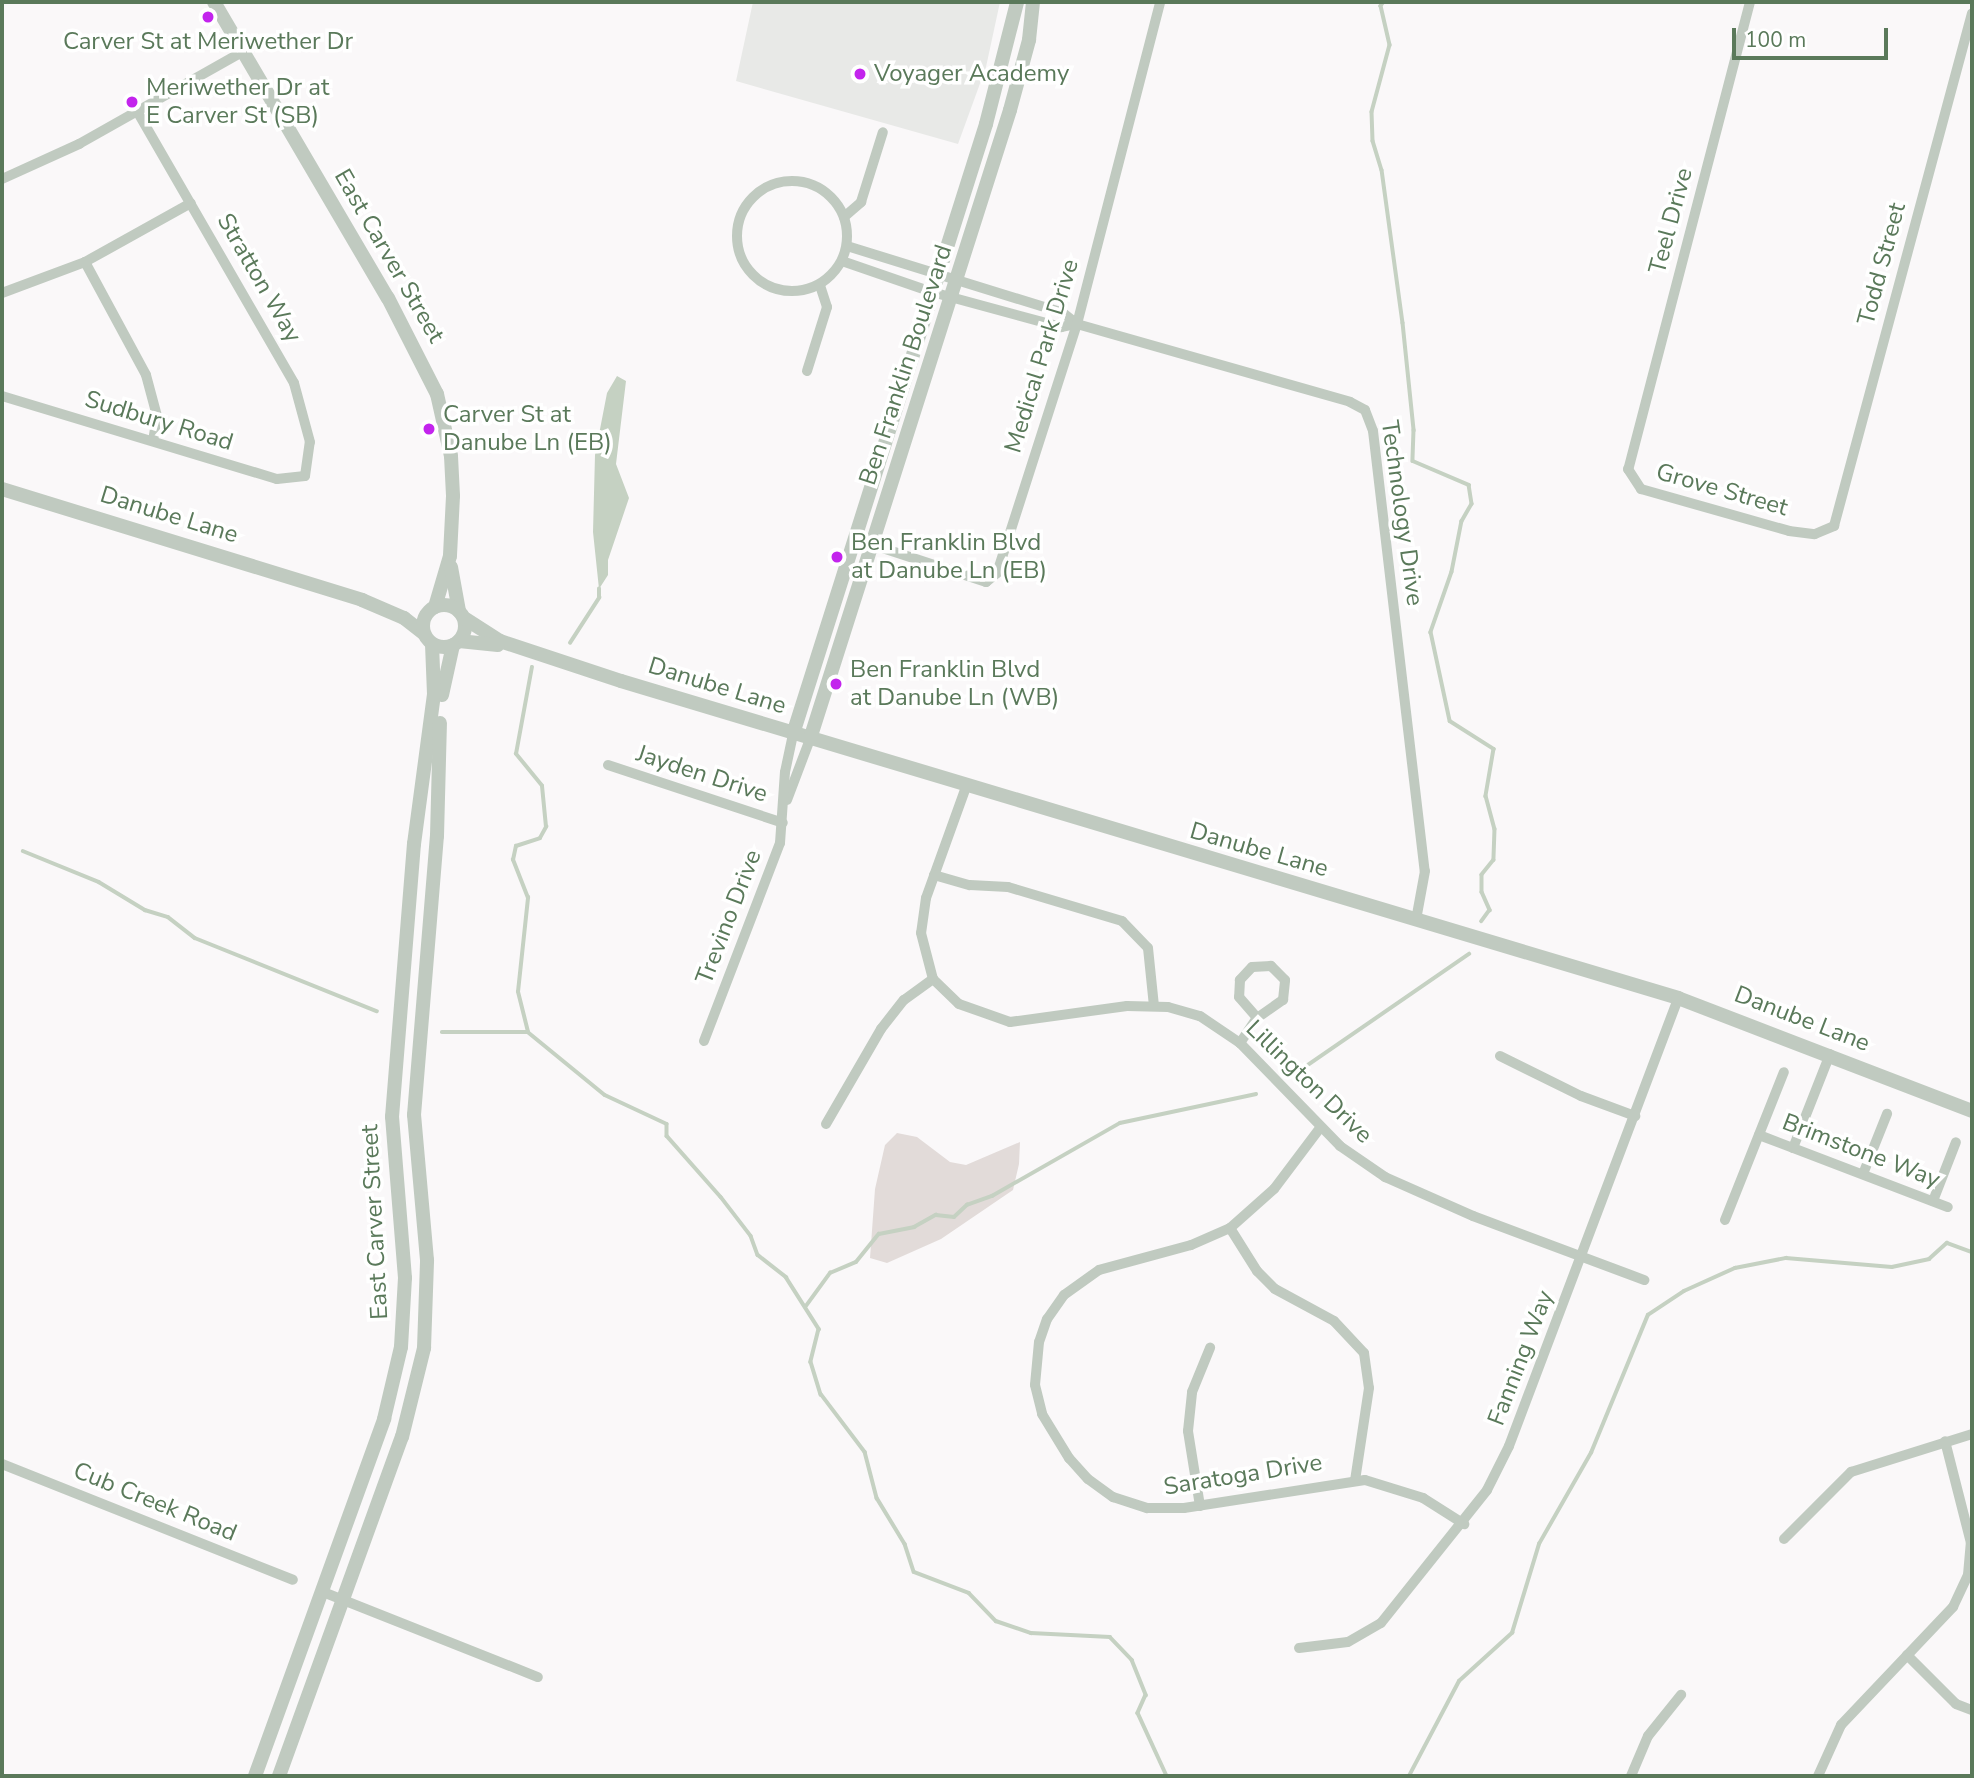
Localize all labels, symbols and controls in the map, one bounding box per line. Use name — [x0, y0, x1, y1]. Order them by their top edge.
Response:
marker: Carver St at Meriwether Dr — [200, 9, 216, 25]
scale bar — [1736, 14, 1892, 58]
text: 100 m — [1745, 26, 1806, 54]
place label: Carver St at Meriwether Dr — [63, 28, 353, 56]
place label: Voyager Academy — [874, 60, 1069, 88]
marker: Voyager Academy — [852, 66, 868, 82]
place label: Meriwether Dr at E Carver St (SB) — [146, 74, 329, 130]
marker: Meriwether Dr at E Carver St (SB) — [124, 94, 140, 110]
street label: East Carver Street — [328, 164, 450, 348]
street label: Teel Drive — [1643, 165, 1699, 277]
street label: Todd Street — [1852, 200, 1912, 328]
street label: Stratton Way — [211, 209, 307, 347]
street label: Ben Franklin Boulevard — [854, 241, 958, 489]
street label: Medical Park Drive — [999, 256, 1085, 456]
street label: Sudbury Road — [81, 385, 237, 457]
place label: Carver St at Danube Ln (EB) — [443, 401, 612, 457]
street label: Technology Drive — [1375, 418, 1429, 608]
marker: Carver St at Danube Ln (EB) — [421, 421, 437, 437]
street label: Grove Street — [1653, 457, 1791, 523]
street label: Danube Lane — [97, 480, 241, 550]
place label: Ben Franklin Blvd at Danube Ln (EB) — [851, 529, 1047, 585]
marker: Ben Franklin Blvd at Danube Ln (EB) — [829, 549, 845, 565]
street label: Danube Lane — [645, 651, 789, 721]
place label: Ben Franklin Blvd at Danube Ln (WB) — [850, 656, 1059, 712]
marker: Ben Franklin Blvd at Danube Ln (WB) — [828, 676, 844, 692]
street label: Jayden Drive — [633, 739, 771, 809]
street label: Danube Lane — [1186, 816, 1332, 884]
street label: Trevino Drive — [690, 846, 768, 988]
street label: Danube Lane — [1730, 980, 1874, 1058]
street label: Lillington Drive — [1240, 1015, 1378, 1149]
street label: Brimstone Way — [1778, 1108, 1944, 1194]
street label: East Carver Street — [356, 1124, 394, 1320]
street label: Fanning Way — [1482, 1287, 1560, 1429]
street label: Saratoga Drive — [1162, 1448, 1324, 1502]
street label: Cub Creek Road — [69, 1456, 241, 1548]

